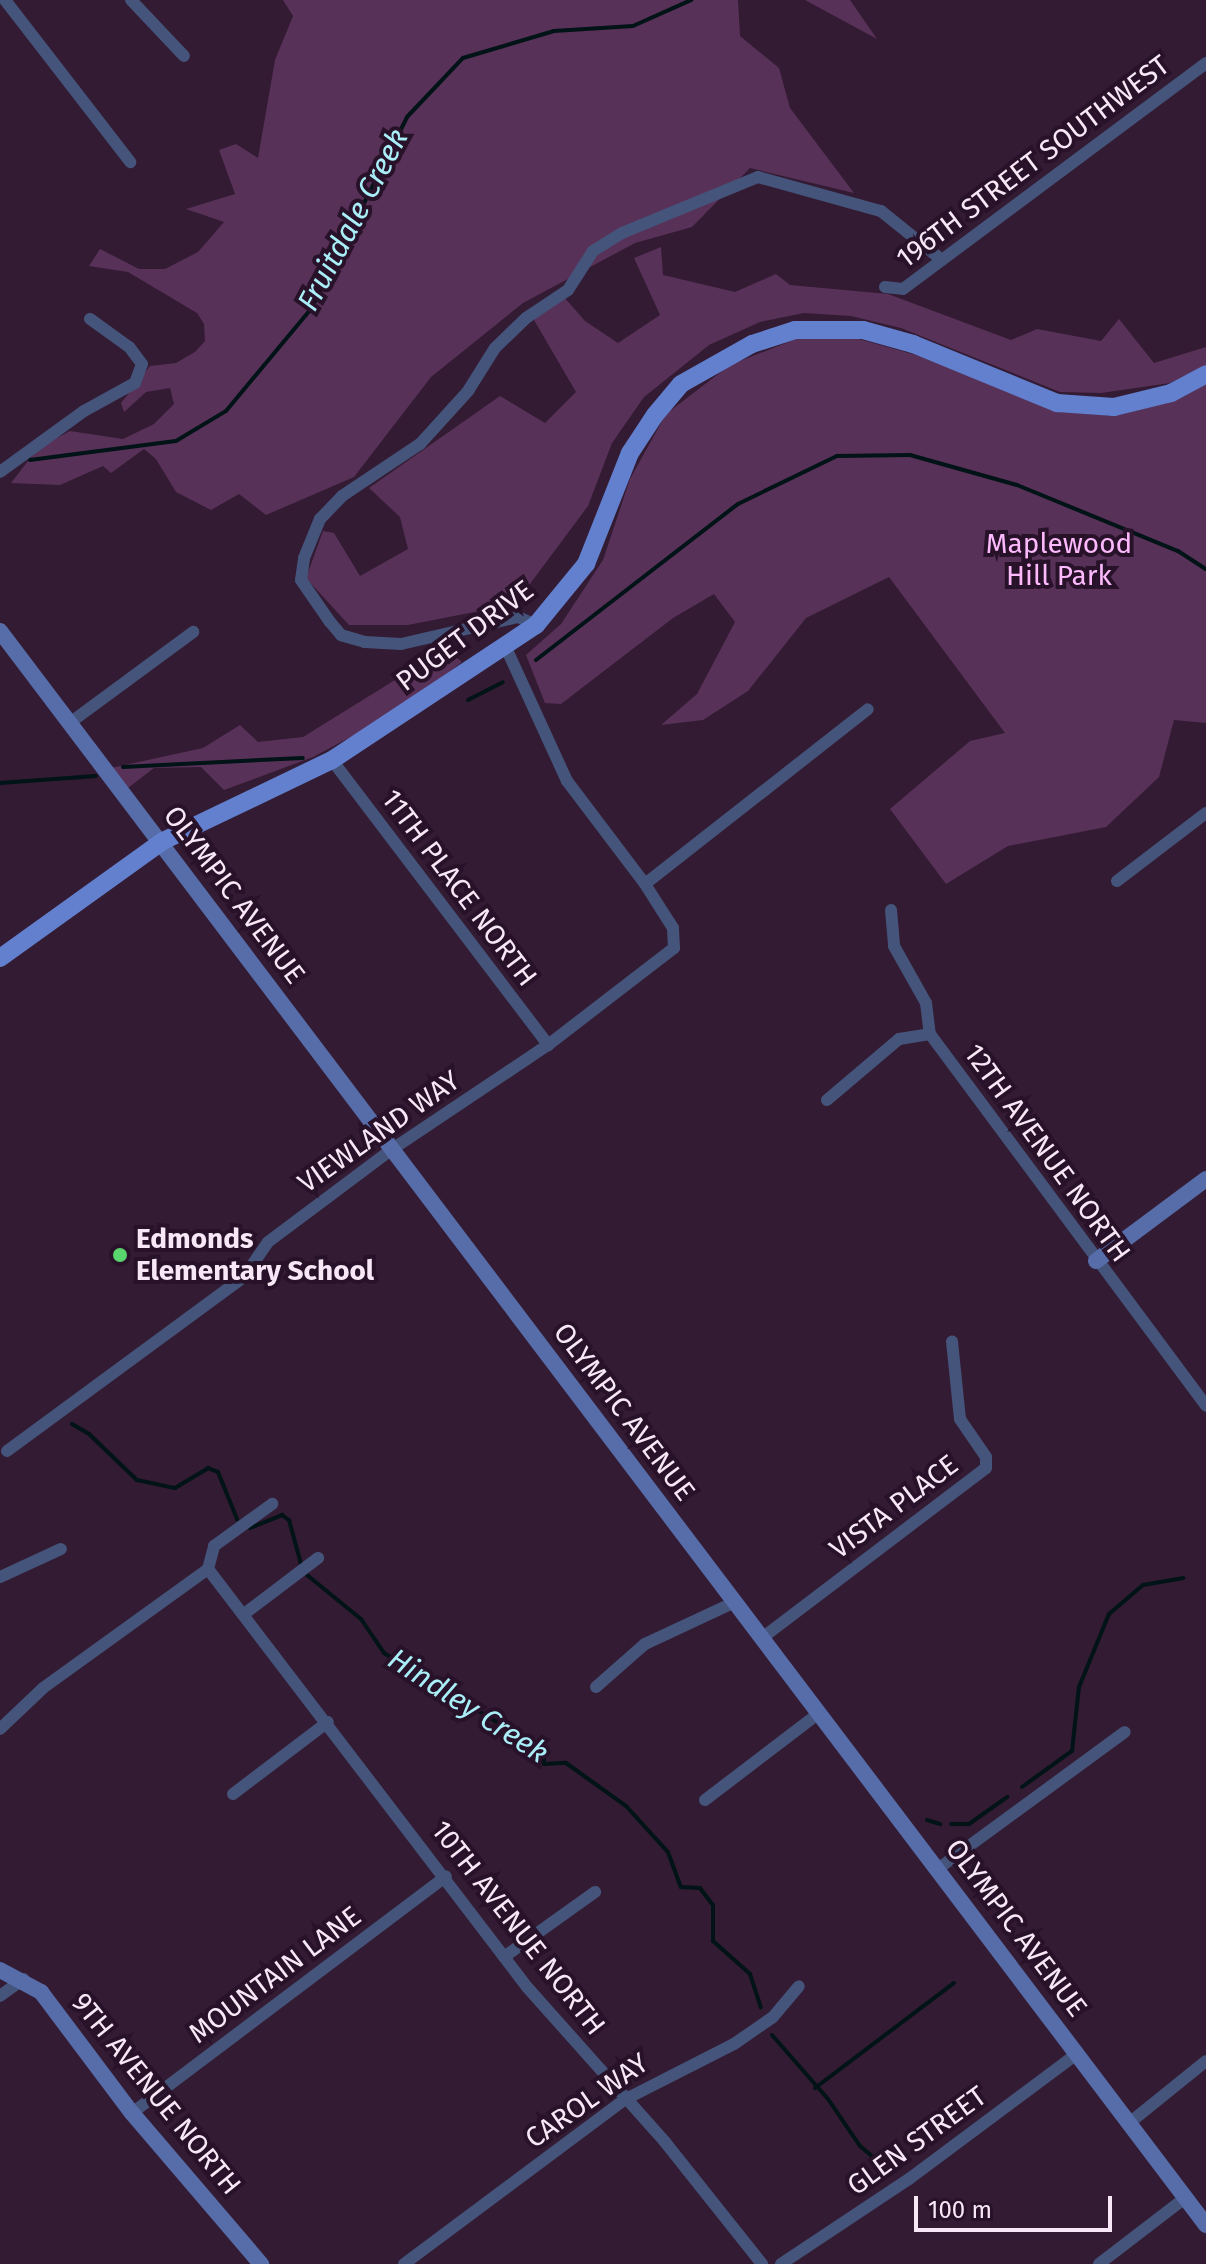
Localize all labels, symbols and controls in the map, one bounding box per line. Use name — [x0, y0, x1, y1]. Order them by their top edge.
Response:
street label: 196TH STREET SOUTHWEST — [890, 48, 1176, 276]
water label: Fruitdale Creek — [290, 123, 416, 317]
park label: Maplewood Hill Park — [986, 527, 1132, 593]
street label: PUGET DRIVE — [390, 573, 540, 699]
street label: 11TH PLACE NORTH — [374, 783, 544, 993]
street label: OLYMPIC AVENUE — [156, 799, 312, 991]
street label: 12TH AVENUE NORTH — [957, 1038, 1137, 1268]
street label: VIEWLAND WAY — [292, 1064, 466, 1200]
place label: Edmonds Elementary School — [136, 1222, 374, 1288]
marker: Edmonds Elementary School — [111, 1246, 129, 1264]
street label: OLYMPIC AVENUE — [546, 1316, 702, 1508]
street label: VISTA PLACE — [823, 1448, 965, 1566]
water label: Hindley Creek — [381, 1641, 555, 1771]
street label: 10TH AVENUE NORTH — [424, 1814, 612, 2042]
street label: OLYMPIC AVENUE — [938, 1832, 1094, 2024]
street label: MOUNTAIN LANE — [182, 1899, 368, 2051]
street label: 9TH AVENUE NORTH — [64, 1986, 248, 2202]
street label: CAROL WAY — [519, 2046, 655, 2156]
street label: GLEN STREET — [841, 2079, 993, 2203]
scale bar — [918, 2180, 1116, 2230]
text: 100 m — [928, 2196, 992, 2224]

